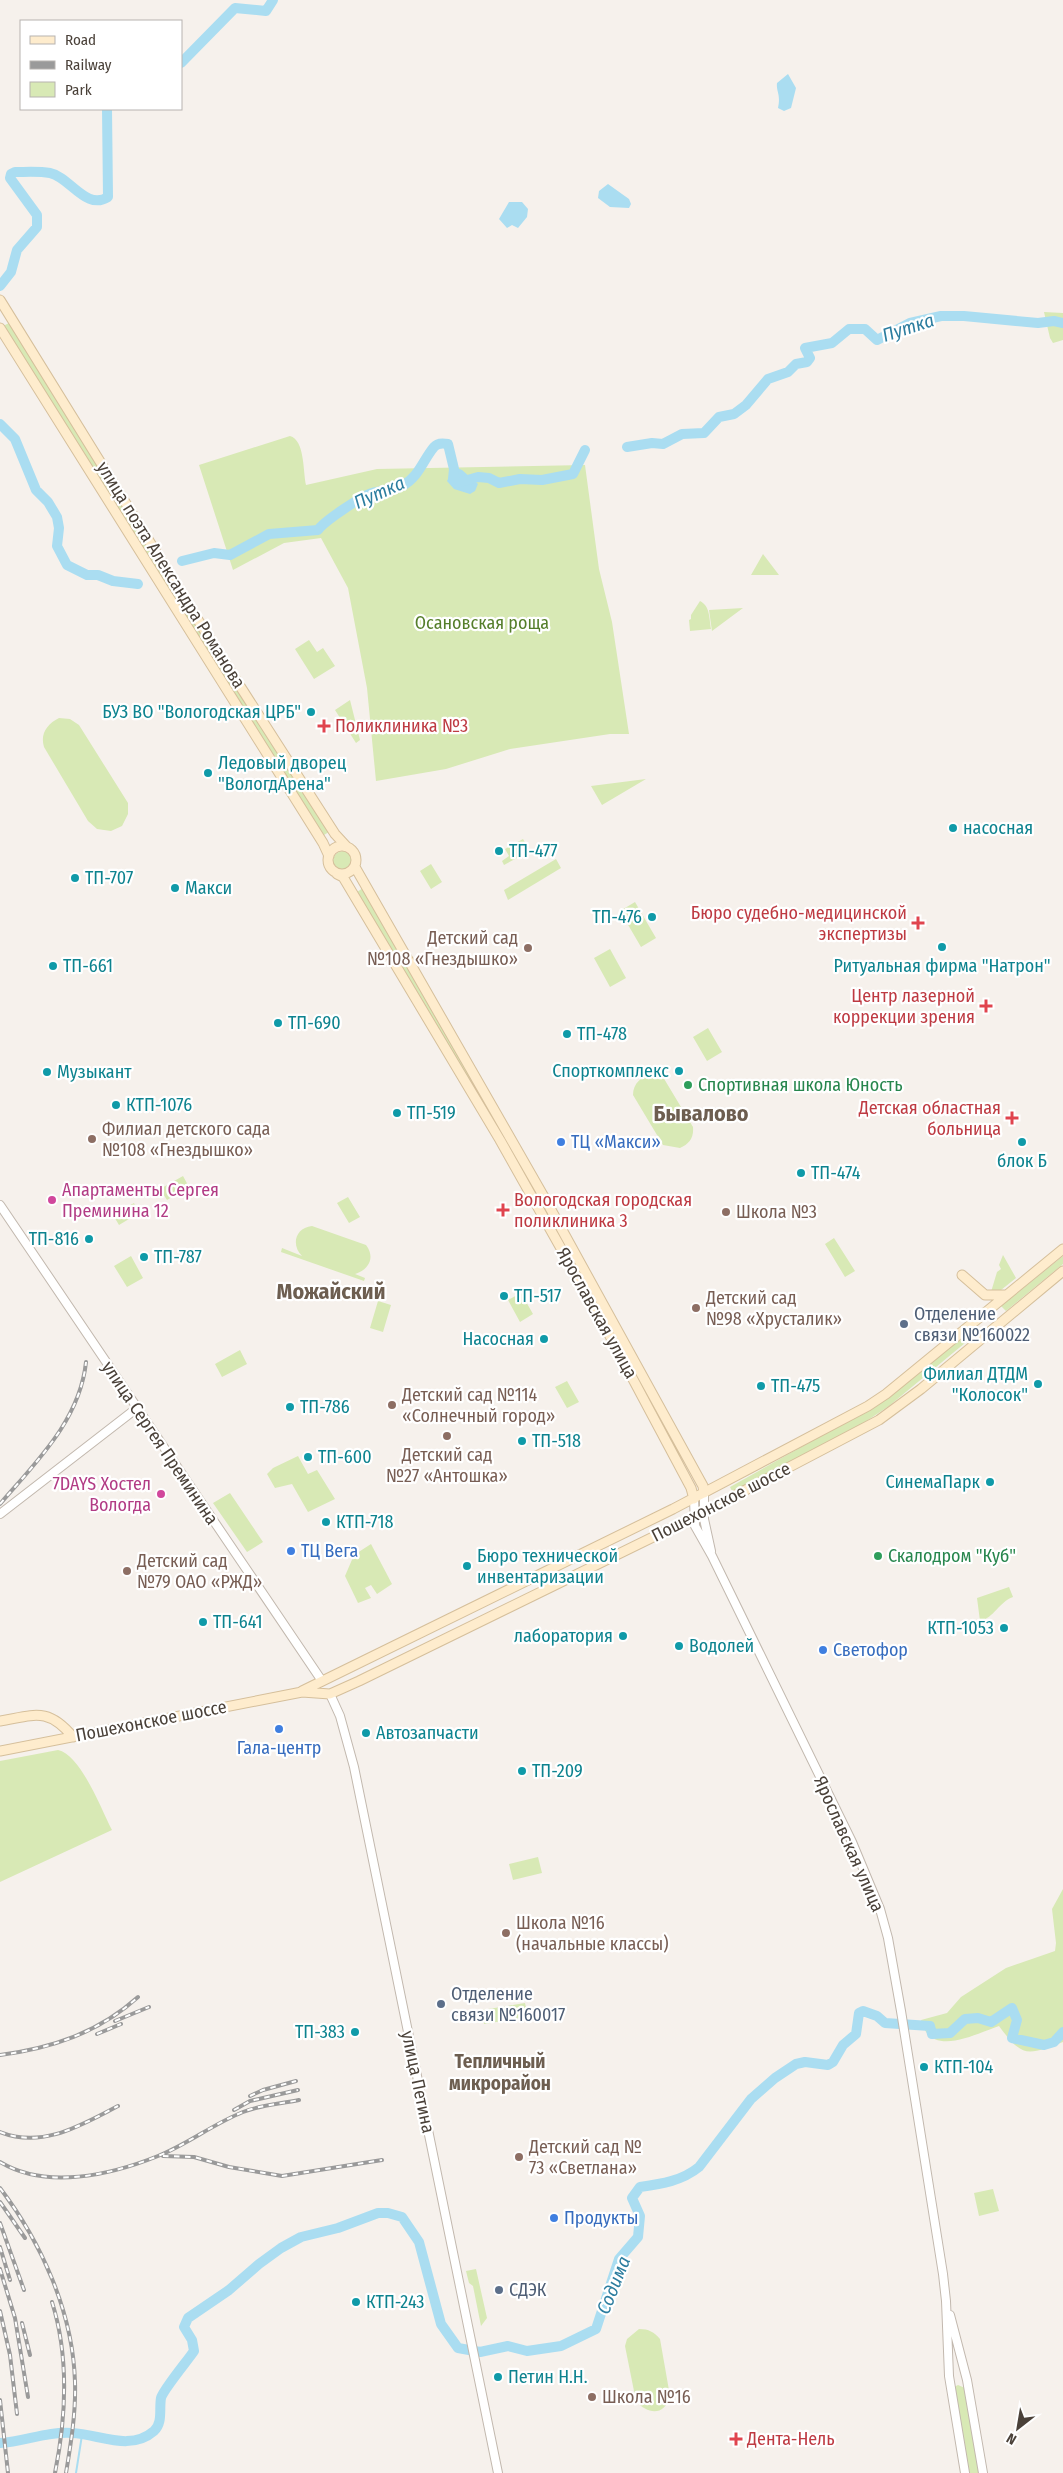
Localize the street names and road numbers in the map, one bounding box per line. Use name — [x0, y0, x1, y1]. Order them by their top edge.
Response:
street label: улица поэта Александра Романова — [92, 458, 250, 693]
street label: Ярославская улица — [552, 1244, 642, 1383]
street label: улица Сергея Преминина — [97, 1357, 223, 1529]
street label: Пошехонское шоссе — [648, 1457, 794, 1547]
street label: Пошехонское шоссе — [74, 1696, 228, 1746]
street label: Ярославская улица — [809, 1773, 889, 1916]
street label: улица Петина — [396, 2029, 440, 2135]

